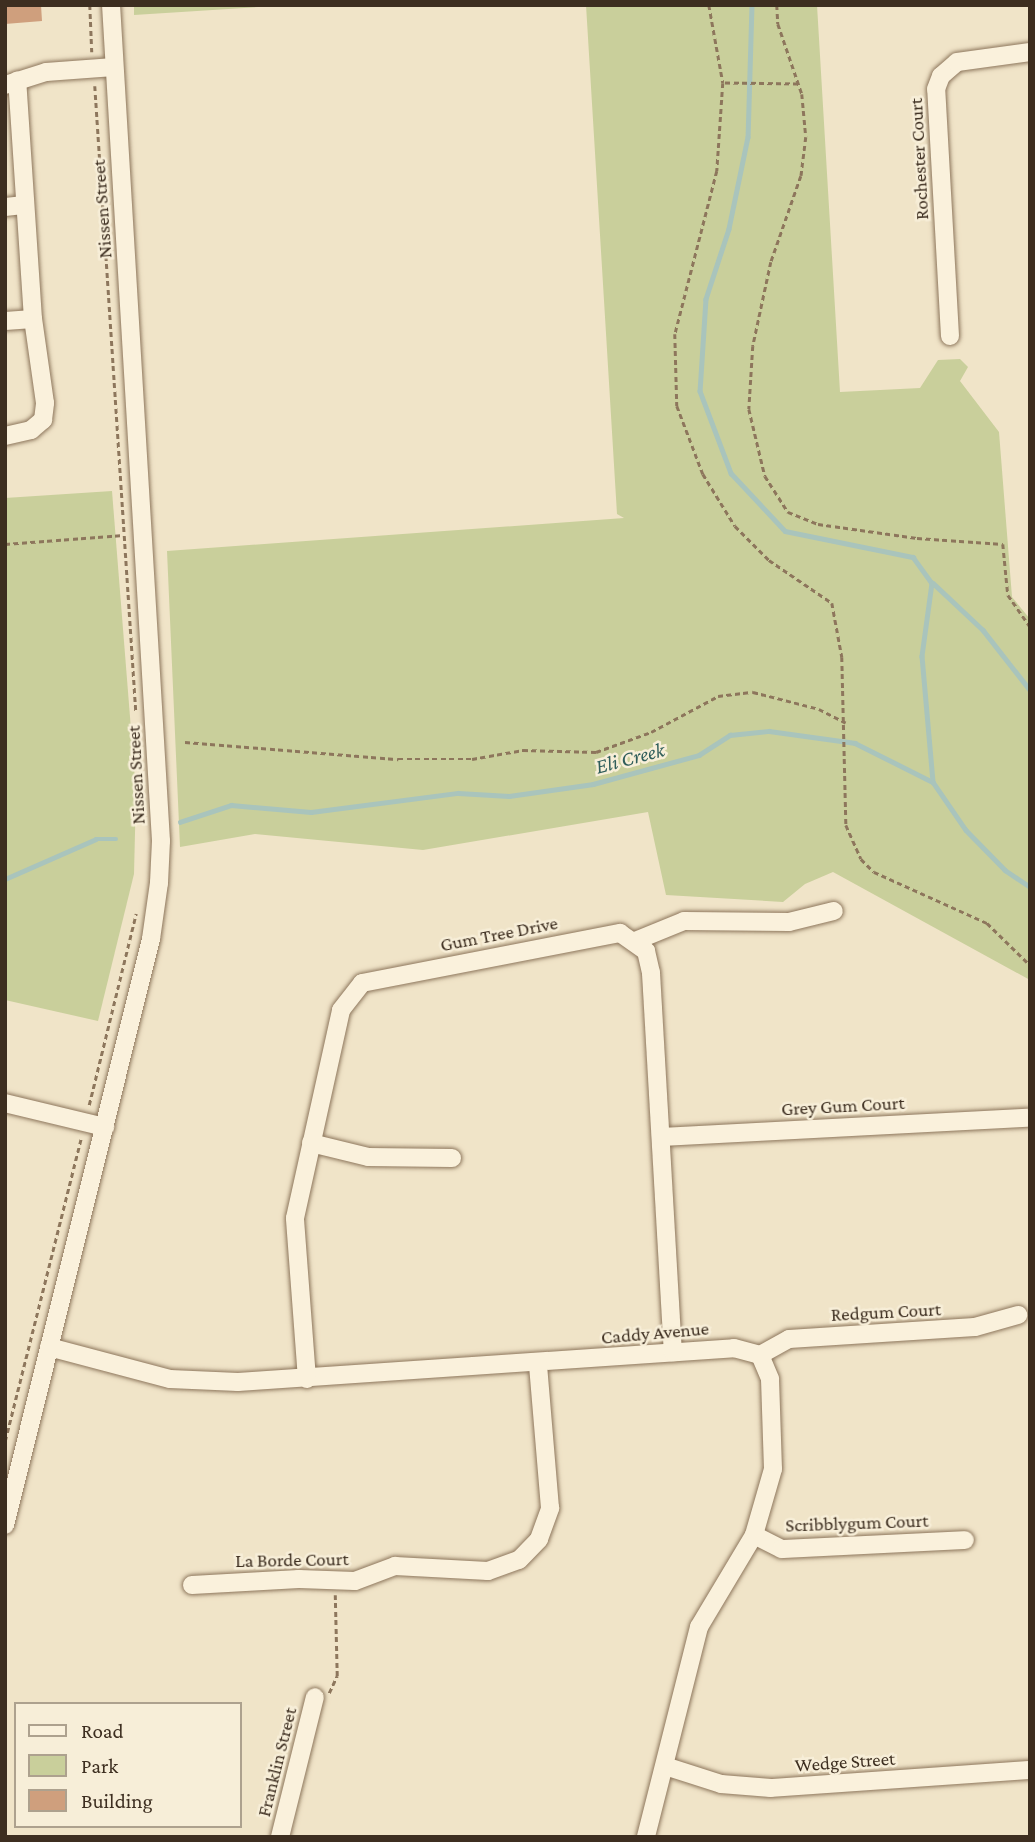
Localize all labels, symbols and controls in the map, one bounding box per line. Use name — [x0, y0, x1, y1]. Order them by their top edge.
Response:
street label: Rochester Court — [904, 97, 934, 221]
street label: Nissen Street — [87, 159, 117, 259]
street label: Nissen Street — [122, 725, 150, 825]
water label: Eli Creek — [593, 737, 667, 779]
street label: Gum Tree Drive — [438, 911, 560, 957]
street label: Grey Gum Court — [781, 1091, 905, 1121]
street label: Redgum Court — [830, 1298, 942, 1326]
street label: Caddy Avenue — [600, 1317, 710, 1349]
street label: Scribblygum Court — [785, 1509, 929, 1537]
street label: La Borde Court — [235, 1548, 349, 1572]
legend — [14, 1702, 242, 1828]
street label: Franklin Street — [252, 1705, 302, 1819]
text: Road — [81, 1719, 124, 1743]
street label: Wedge Street — [794, 1747, 896, 1777]
text: Park — [81, 1754, 118, 1778]
text: Building — [81, 1789, 153, 1813]

